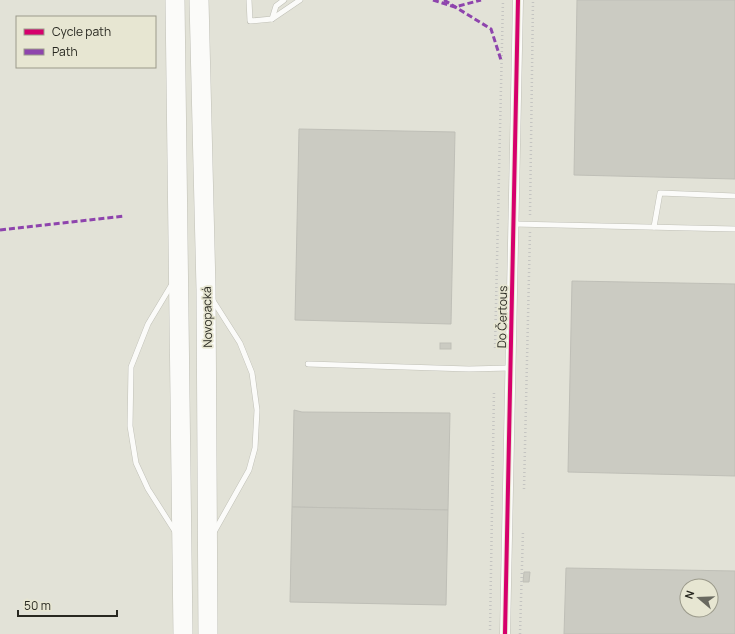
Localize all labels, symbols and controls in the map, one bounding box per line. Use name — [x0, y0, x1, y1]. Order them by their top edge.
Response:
legend — [16, 16, 156, 68]
text: Cycle path — [52, 23, 111, 40]
text: Path — [52, 43, 78, 60]
street label: Novopacká — [198, 286, 216, 348]
street label: Do Čertous — [493, 286, 511, 348]
north arrow — [679, 578, 719, 618]
text: N — [681, 588, 697, 601]
scale bar — [18, 592, 117, 618]
text: 50 m — [24, 597, 51, 614]

